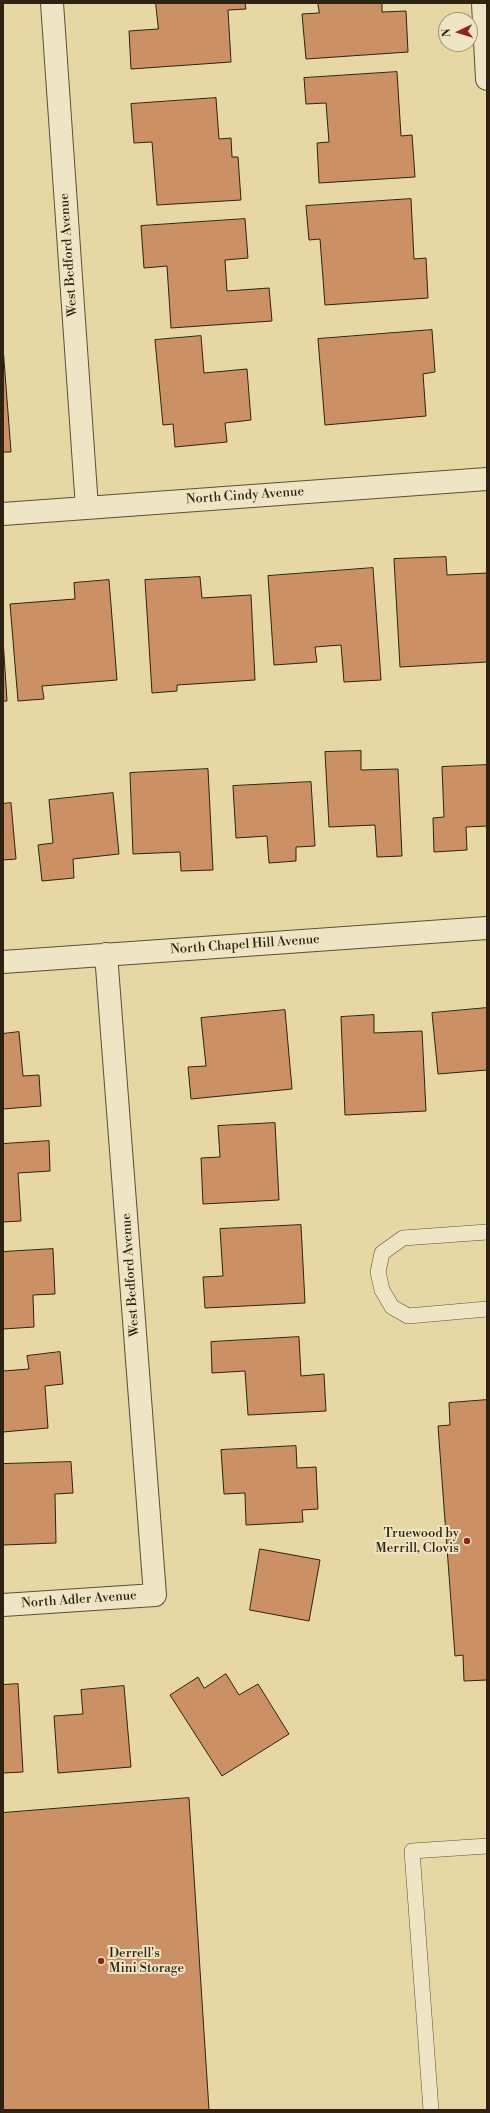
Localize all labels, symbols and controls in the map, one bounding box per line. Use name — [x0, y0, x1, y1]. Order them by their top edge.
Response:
north arrow — [438, 12, 478, 52]
text: N — [440, 28, 454, 38]
street label: West Bedford Avenue — [57, 193, 81, 317]
street label: North Cindy Avenue — [185, 484, 305, 508]
street label: North Chapel Hill Avenue — [170, 932, 320, 958]
street label: West Bedford Avenue — [119, 1213, 143, 1337]
place label: Truewood by Merrill, Clovis — [375, 1526, 459, 1557]
marker: Truewood by Merrill, Clovis — [462, 1536, 472, 1546]
street label: North Adler Avenue — [21, 1588, 137, 1612]
place label: Derrell's Mini Storage — [109, 1946, 184, 1977]
marker: Derrell's Mini Storage — [96, 1956, 106, 1966]

